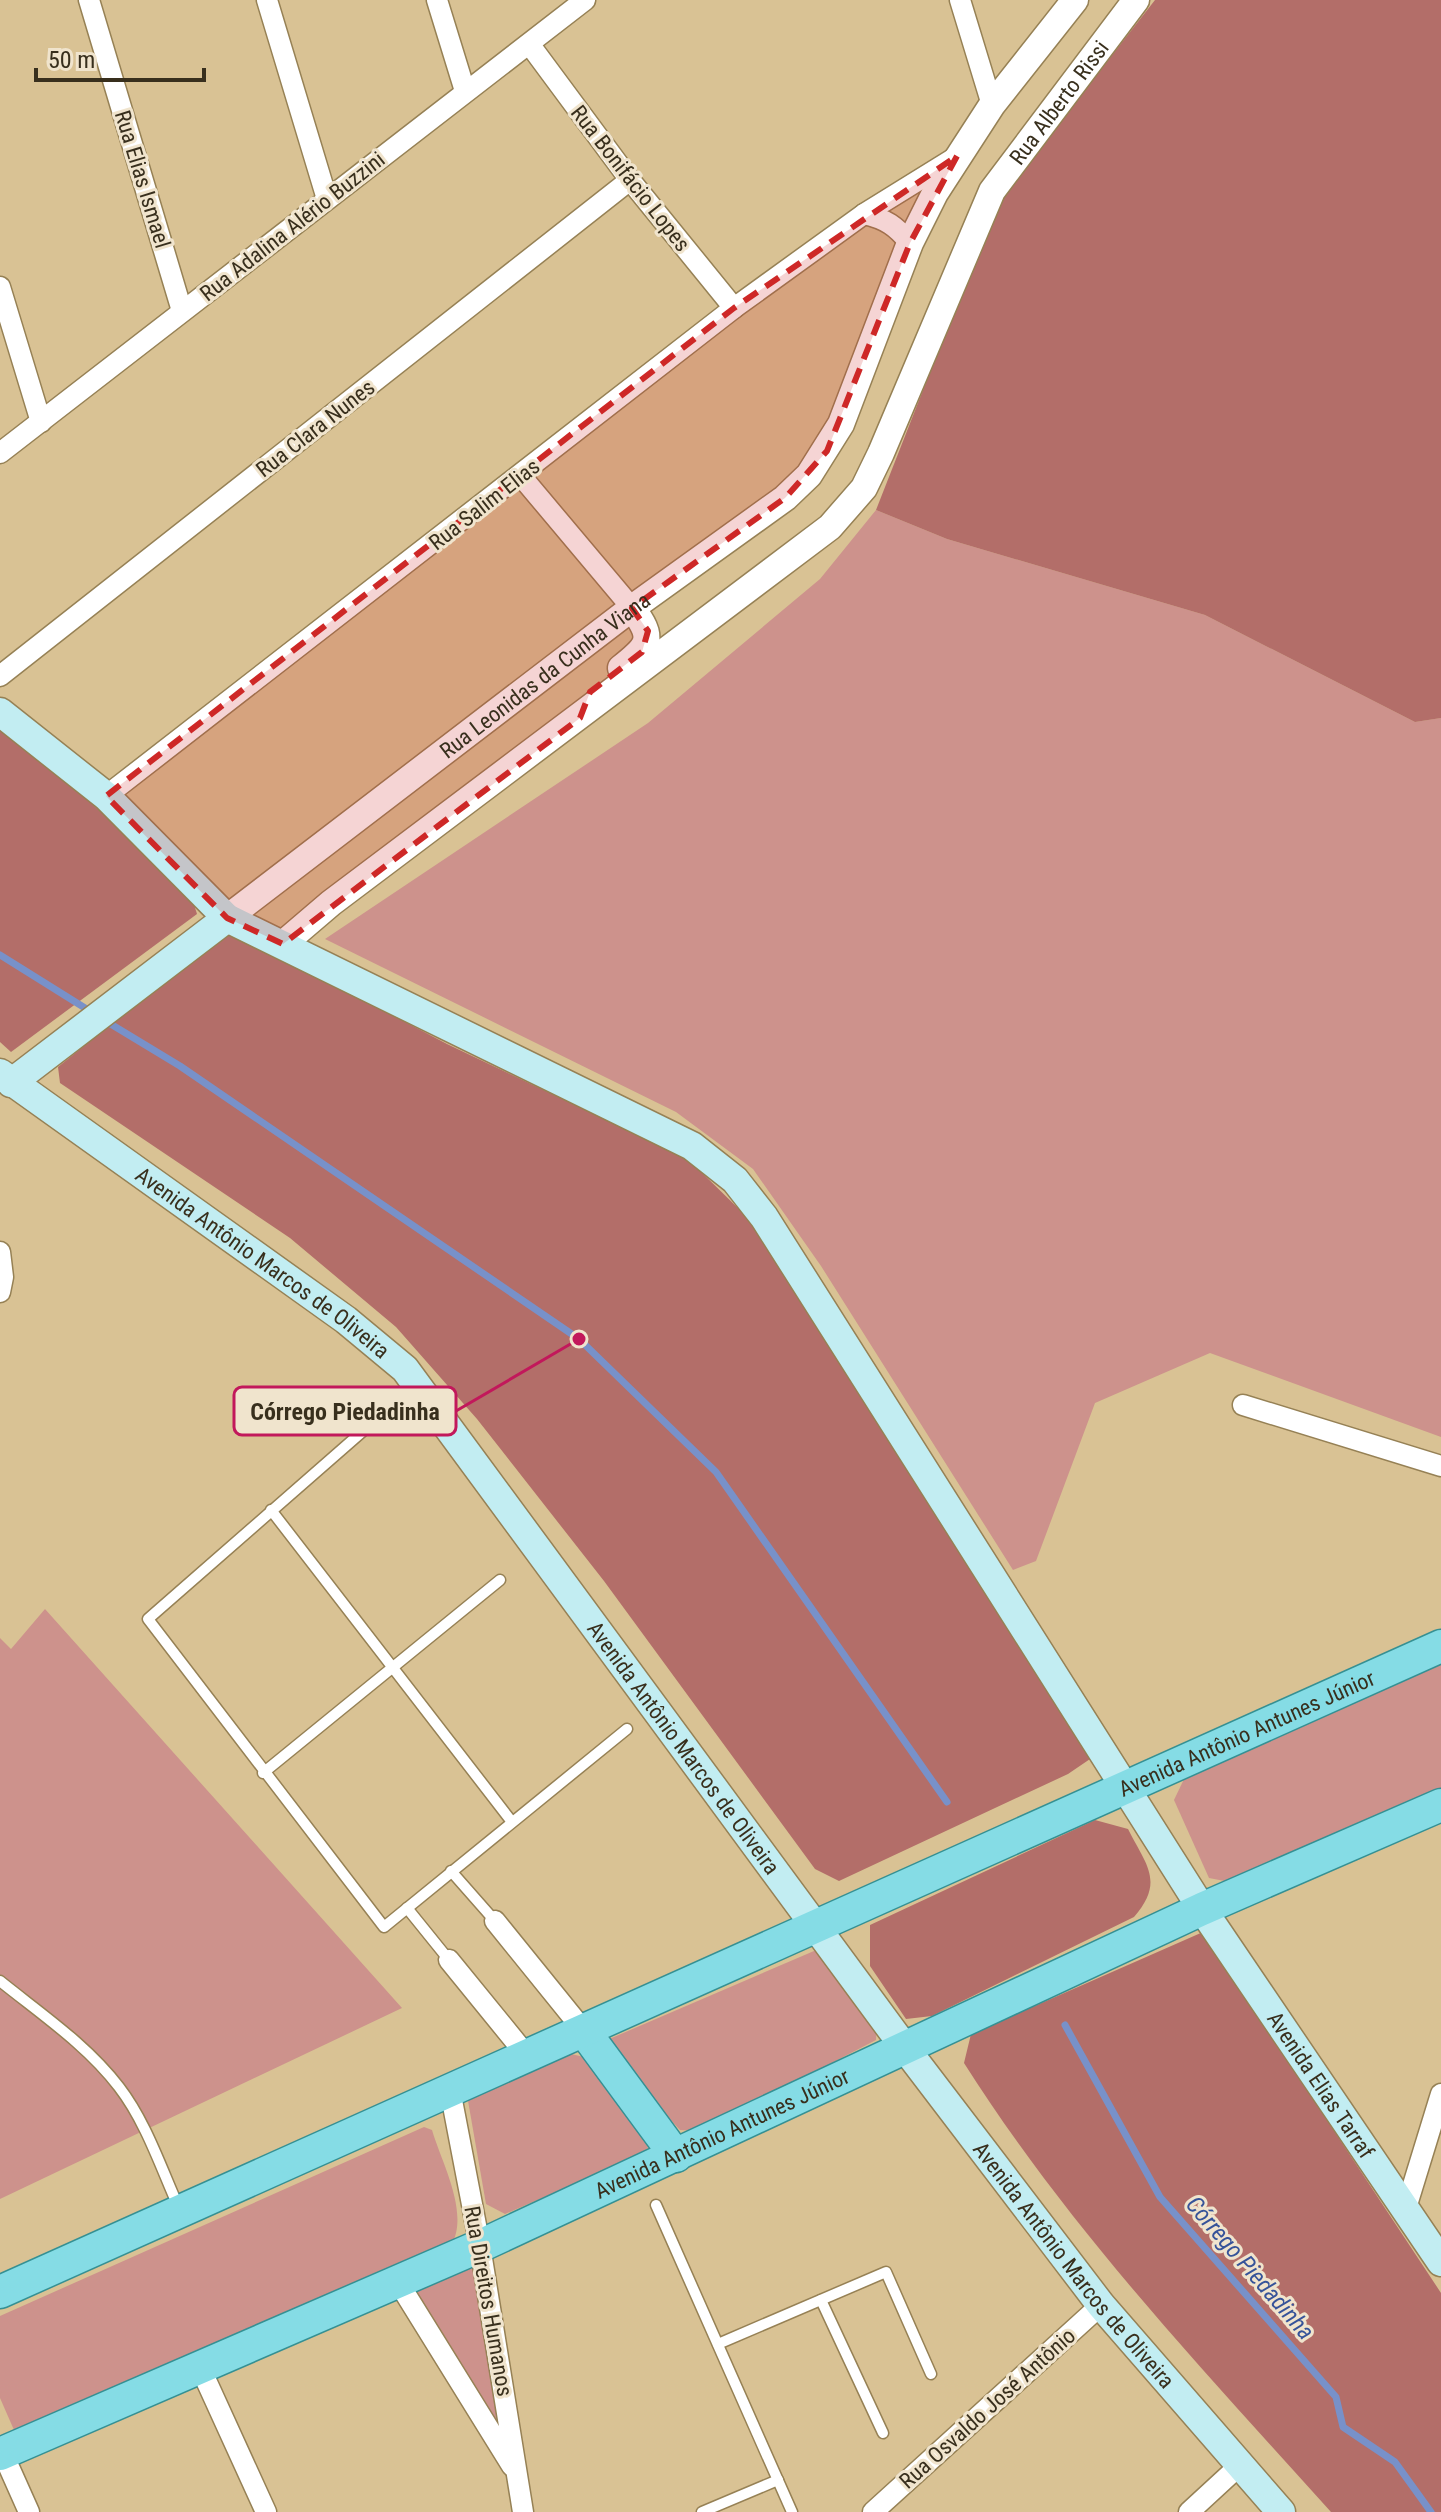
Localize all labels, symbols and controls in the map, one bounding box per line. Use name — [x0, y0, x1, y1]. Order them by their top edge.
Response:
scale bar — [36, 32, 204, 82]
street label: Rua Alberto Rissi — [1004, 36, 1114, 170]
text: 50 m — [48, 46, 95, 74]
street label: Rua Bonifácio Lopes — [566, 100, 695, 256]
street label: Rua Elias Ismael — [110, 107, 175, 251]
street label: Rua Adalina Alério Buzzini — [195, 147, 389, 306]
street label: Rua Clara Nunes — [251, 374, 379, 482]
street label: Rua Salim Elias — [424, 454, 544, 555]
street label: Rua Leonidas da Cunha Viana — [435, 587, 655, 764]
street label: Avenida Antônio Marcos de Oliveira — [131, 1162, 394, 1364]
callout: Córrego Piedadinha — [234, 1387, 456, 1435]
text: Córrego Piedadinha — [250, 1398, 440, 1426]
street label: Avenida Antônio Marcos de Oliveira — [582, 1617, 785, 1879]
street label: Avenida Antônio Antunes Júnior — [1115, 1665, 1379, 1802]
street label: Avenida Elias Tarraf — [1262, 2007, 1379, 2163]
street label: Avenida Antônio Antunes Júnior — [591, 2063, 853, 2204]
street label: Avenida Antônio Marcos de Oliveira — [968, 2137, 1179, 2393]
water label: Córrego Piedadinha — [1180, 2191, 1320, 2345]
street label: Rua Direitos Humanos — [459, 2204, 518, 2398]
street label: Rua Osvaldo José Antônio — [894, 2323, 1080, 2494]

